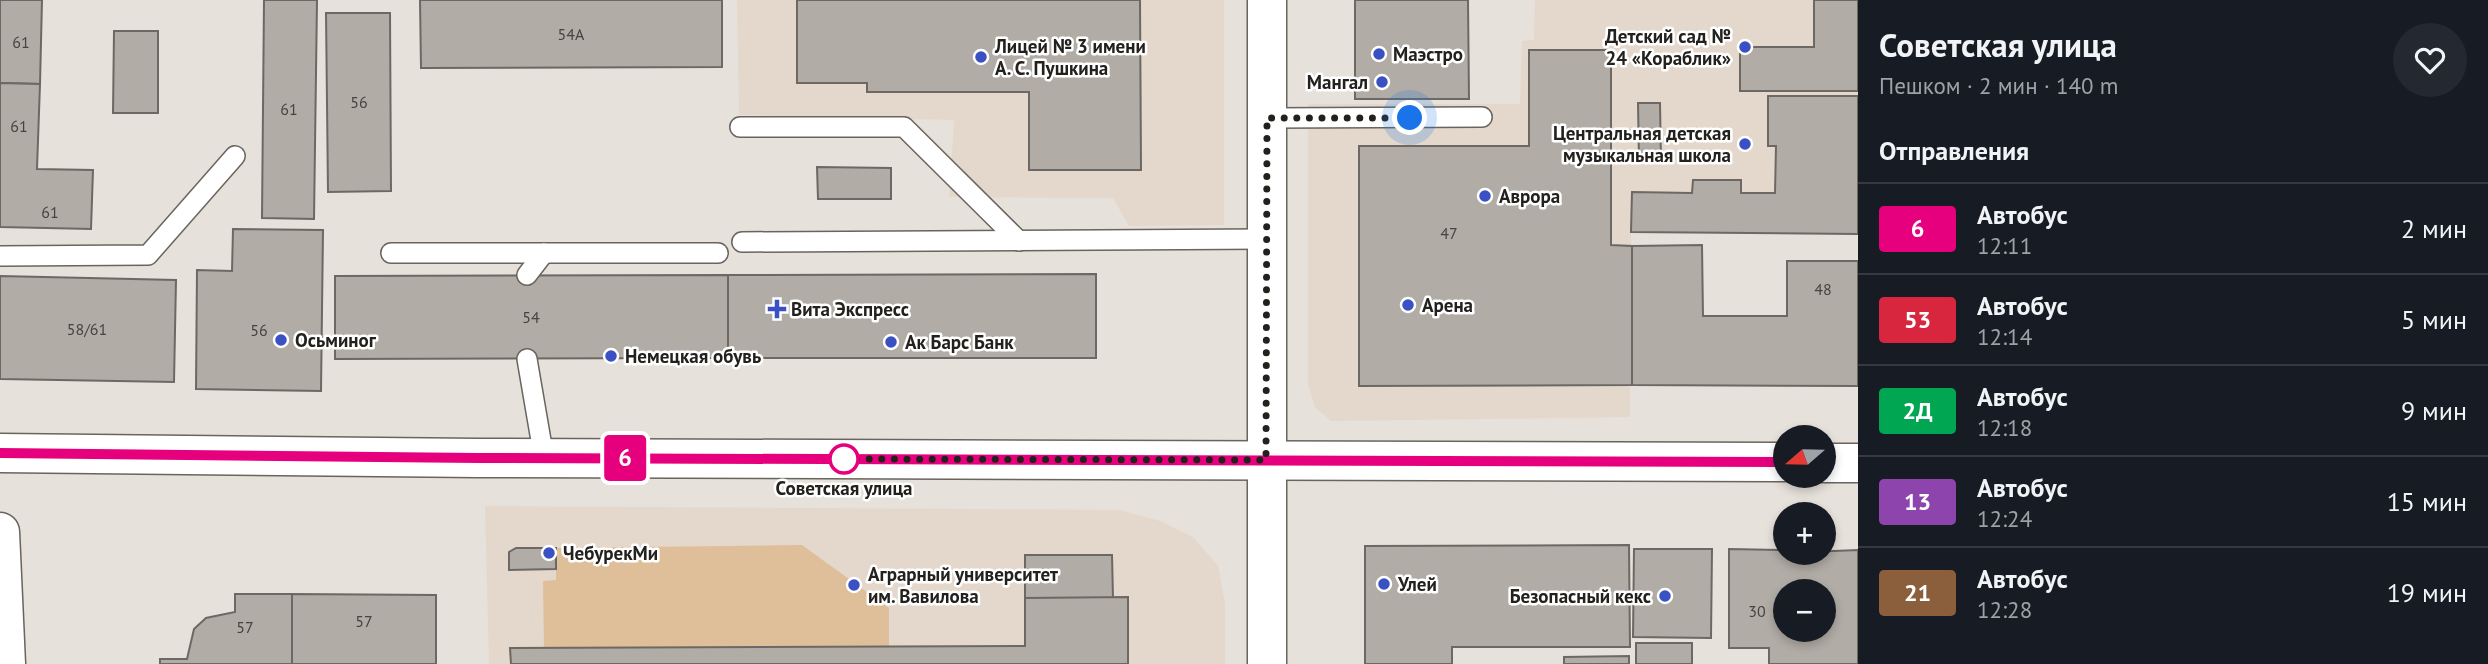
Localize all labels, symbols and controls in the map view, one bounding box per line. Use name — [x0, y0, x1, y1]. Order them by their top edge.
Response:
text: Советская улица — [1879, 23, 2117, 66]
button: heart — [2393, 23, 2467, 97]
house number: 54А — [558, 24, 585, 44]
place label: Детский сад № 24 «Кораблик» — [1605, 24, 1731, 70]
house number: 61 — [12, 32, 30, 52]
place label: Лицей № 3 имени А. С. Пушкина — [994, 34, 1146, 80]
marker: Детский сад № 24 «Кораблик» — [1737, 39, 1753, 55]
place label: Маэстро — [1393, 42, 1463, 66]
marker: Маэстро — [1371, 46, 1387, 62]
marker: Лицей № 3 имени А. С. Пушкина — [973, 49, 989, 65]
place label: Мангал — [1307, 70, 1368, 94]
text: Пешком · 2 мин · 140 m — [1879, 71, 2118, 100]
marker: Мангал — [1374, 74, 1390, 90]
house number: 56 — [350, 92, 368, 112]
house number: 61 — [280, 99, 298, 119]
your location — [1392, 100, 1427, 135]
house number: 61 — [10, 116, 28, 136]
place label: Центральная детская музыкальная школа — [1553, 121, 1731, 167]
text: Отправления — [1879, 134, 2029, 167]
marker: Центральная детская музыкальная школа — [1737, 136, 1753, 152]
place label: Аврора — [1499, 184, 1560, 208]
marker: Аврора — [1477, 188, 1493, 204]
text: Автобус — [1977, 198, 2068, 231]
house number: 61 — [41, 202, 59, 222]
text: 2 мин — [2401, 212, 2467, 245]
text: 6 — [1911, 213, 1924, 244]
house number: 47 — [1440, 223, 1458, 243]
text: 12:11 — [1977, 231, 2032, 260]
house number: 48 — [1814, 279, 1832, 299]
text: Автобус — [1977, 289, 2068, 322]
place label: Арена — [1422, 293, 1473, 317]
place label: Вита Экспресс — [791, 297, 909, 321]
marker: Арена — [1400, 297, 1416, 313]
marker: Вита Экспресс — [769, 301, 785, 317]
text: 5 мин — [2401, 303, 2467, 336]
text: 53 — [1904, 304, 1931, 335]
house number: 54 — [522, 307, 540, 327]
house number: 58/61 — [67, 319, 107, 339]
house number: 56 — [250, 320, 268, 340]
text: 12:14 — [1977, 322, 2032, 351]
place label: Осьминог — [295, 328, 377, 352]
place label: Ак Барс Банк — [905, 330, 1014, 354]
marker: Осьминог — [273, 332, 289, 348]
marker: Ак Барс Банк — [883, 334, 899, 350]
place label: Немецкая обувь — [625, 344, 761, 368]
marker: Немецкая обувь — [603, 348, 619, 364]
text: Автобус — [1977, 380, 2068, 413]
text: 9 мин — [2401, 394, 2467, 427]
text: 2Д — [1902, 395, 1933, 426]
text: 12:18 — [1977, 413, 2032, 442]
north arrow — [1773, 425, 1836, 488]
map controls — [1773, 425, 1836, 642]
line badge: 6 — [602, 435, 648, 481]
text: 6 — [618, 442, 632, 473]
marker: Советская улица — [829, 444, 859, 474]
text: Автобус — [1977, 471, 2068, 504]
place label: Советская улица — [776, 476, 912, 500]
text: 15 мин — [2387, 485, 2467, 518]
text: 13 — [1904, 486, 1931, 517]
button: + — [1773, 502, 1836, 565]
text: 12:24 — [1977, 504, 2032, 533]
place label: ЧебурекМи — [563, 541, 658, 565]
marker: ЧебурекМи — [541, 545, 557, 561]
place label: Аграрный университет им. Вавилова — [868, 562, 1058, 608]
text: Автобус — [1977, 562, 2068, 595]
place label: Улей — [1397, 572, 1437, 596]
marker: Улей — [1376, 576, 1392, 592]
text: 19 мин — [2387, 576, 2467, 609]
marker: Аграрный университет им. Вавилова — [846, 577, 862, 593]
text: 21 — [1904, 577, 1931, 608]
button: − — [1773, 579, 1836, 642]
place label: Безопасный кекс — [1510, 584, 1651, 608]
marker: Безопасный кекс — [1657, 588, 1673, 604]
text: 12:28 — [1977, 595, 2032, 624]
house number: 30 — [1748, 601, 1766, 621]
house number: 57 — [355, 611, 373, 631]
house number: 57 — [236, 617, 254, 637]

